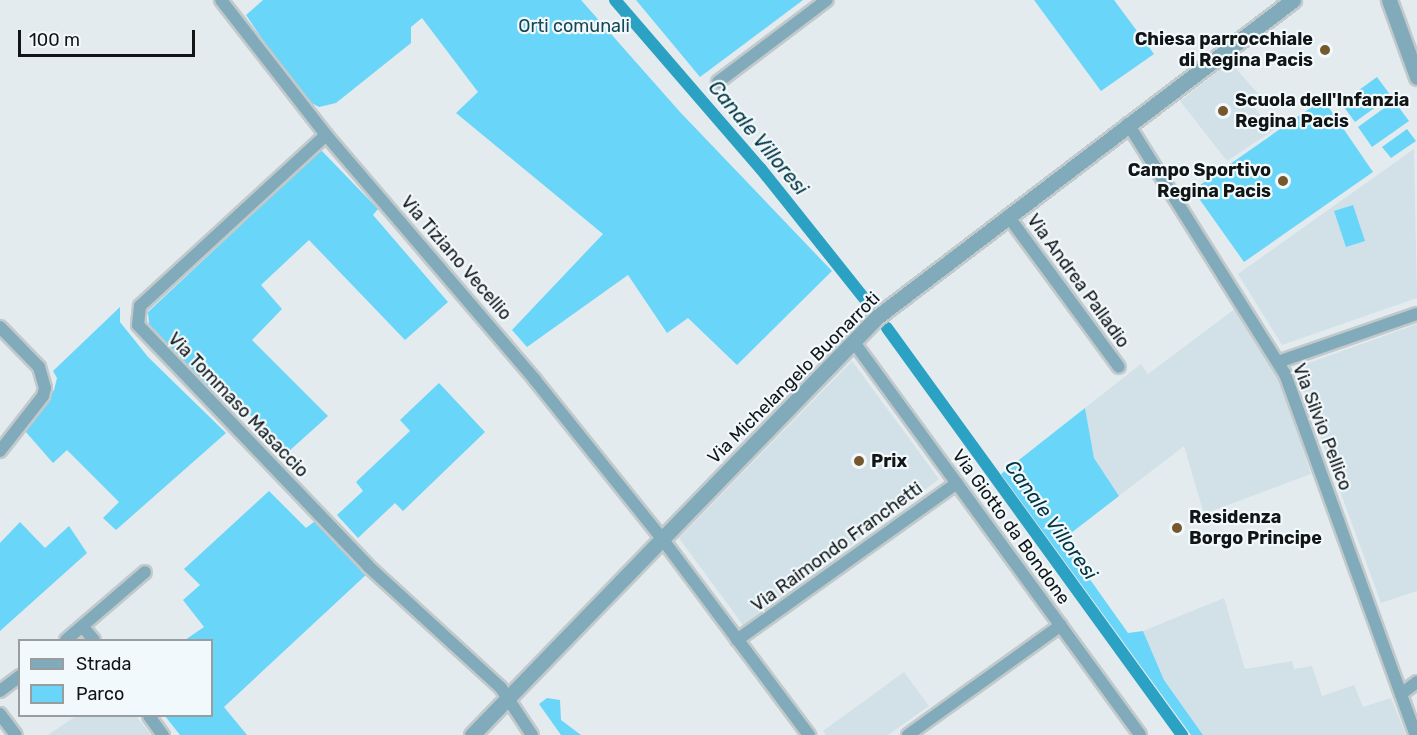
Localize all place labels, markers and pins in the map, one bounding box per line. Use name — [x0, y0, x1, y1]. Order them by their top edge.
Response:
place label: Chiesa parrocchiale di Regina Pacis — [1135, 29, 1313, 72]
marker: Chiesa parrocchiale di Regina Pacis — [1318, 43, 1332, 57]
place label: Scuola dell'Infanzia Regina Pacis — [1235, 90, 1409, 132]
marker: Scuola dell'Infanzia Regina Pacis — [1216, 104, 1230, 118]
place label: Campo Sportivo Regina Pacis — [1128, 160, 1271, 202]
marker: Campo Sportivo Regina Pacis — [1276, 174, 1290, 188]
place label: Prix — [871, 450, 907, 472]
marker: Prix — [852, 454, 866, 468]
place label: Residenza Borgo Principe — [1189, 507, 1322, 550]
marker: Residenza Borgo Principe — [1170, 521, 1184, 535]

